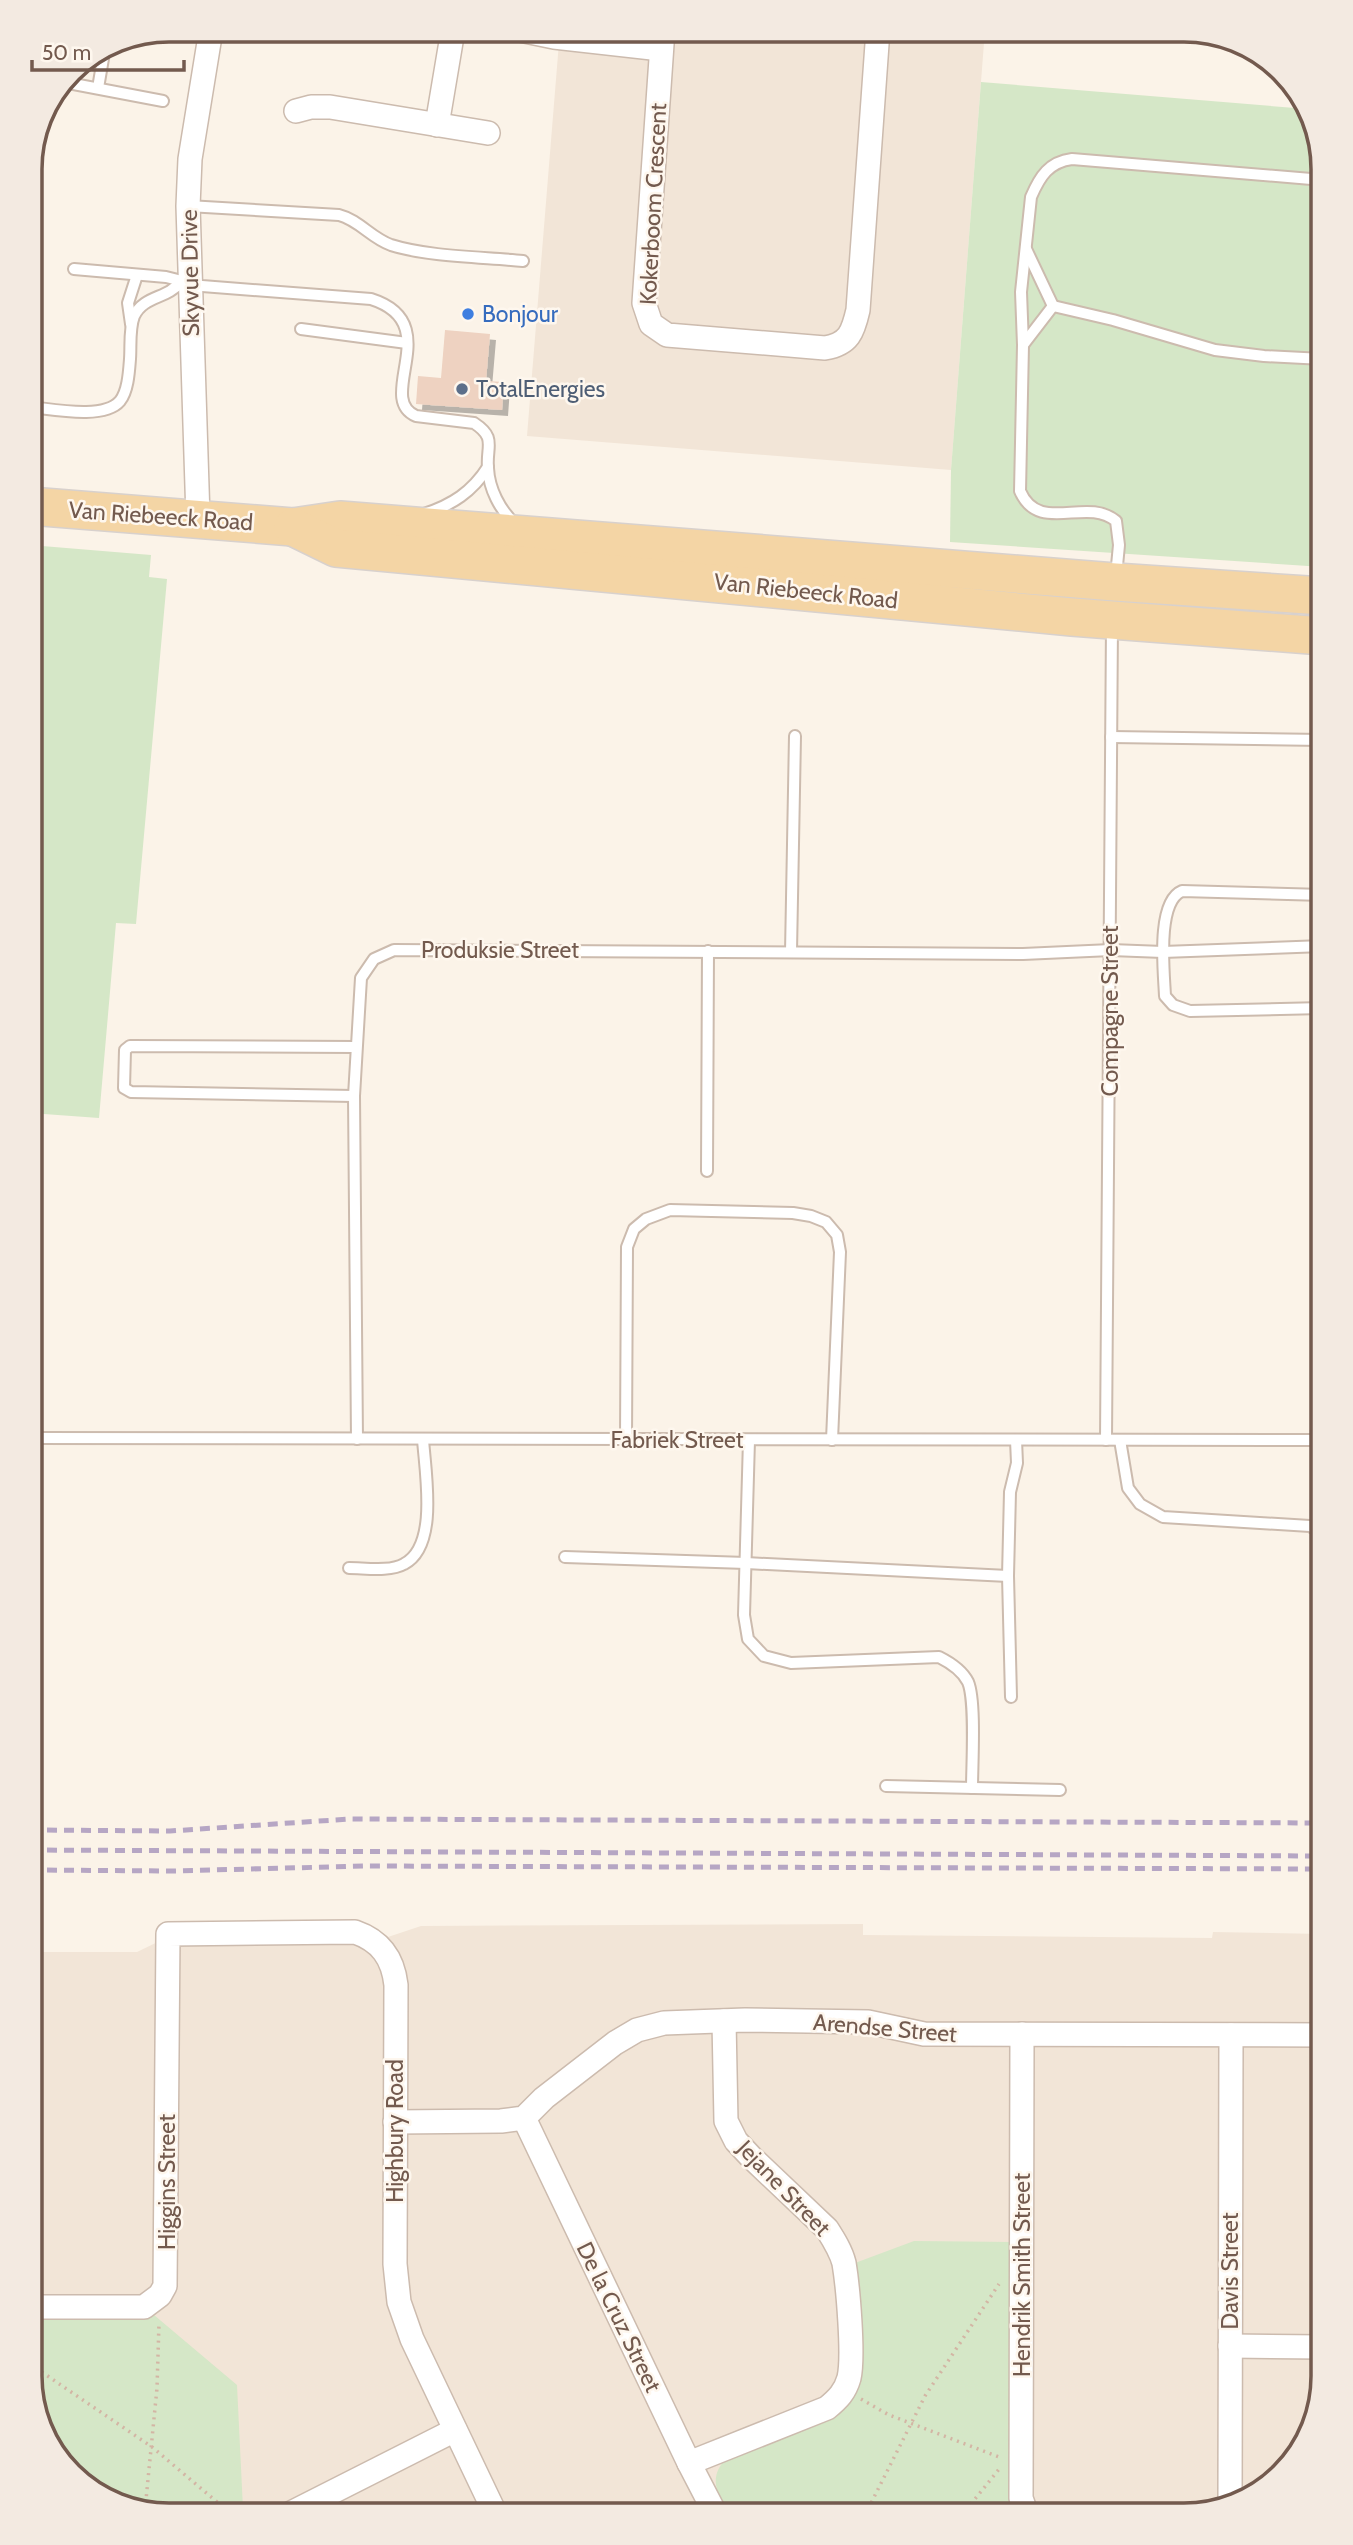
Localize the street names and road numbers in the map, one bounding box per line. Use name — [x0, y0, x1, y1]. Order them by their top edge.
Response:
street label: Kokerboom Crescent — [634, 102, 672, 306]
street label: Skyvue Drive — [175, 209, 205, 337]
street label: Van Riebeeck Road — [68, 496, 254, 536]
street label: Van Riebeeck Road — [713, 567, 899, 615]
street label: Compagne Street — [1096, 925, 1124, 1096]
street label: Produksie Street — [421, 936, 579, 964]
street label: Fabriek Street — [610, 1426, 744, 1454]
street label: Arendse Street — [812, 2008, 958, 2048]
street label: Highbury Road — [381, 2059, 409, 2203]
street label: Higgins Street — [153, 2114, 181, 2250]
street label: Jejane Street — [731, 2134, 837, 2242]
street label: Hendrik Smith Street — [1008, 2173, 1036, 2377]
street label: Davis Street — [1216, 2212, 1244, 2330]
street label: De la Cruz Street — [571, 2237, 668, 2397]

